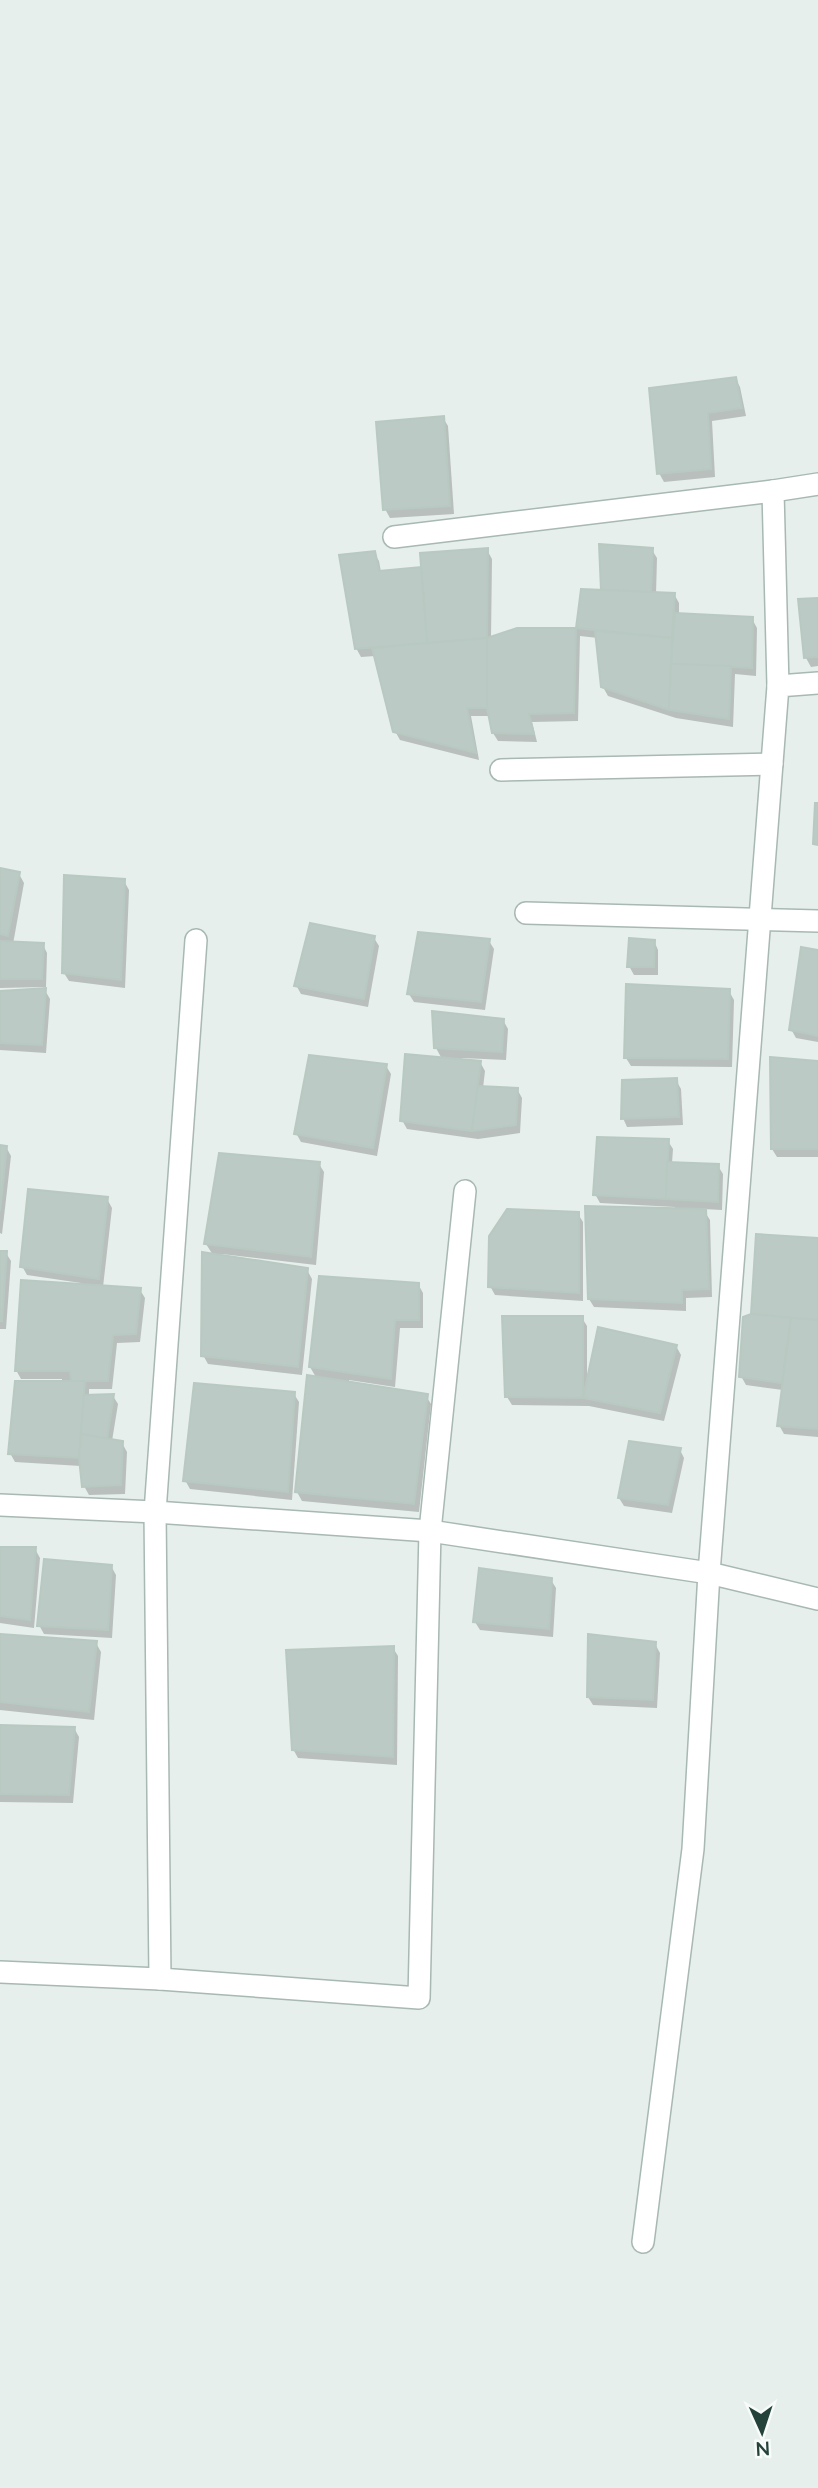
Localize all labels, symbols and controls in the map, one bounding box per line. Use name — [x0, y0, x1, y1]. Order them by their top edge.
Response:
north arrow — [727, 2397, 797, 2467]
text: N — [755, 2438, 771, 2461]

